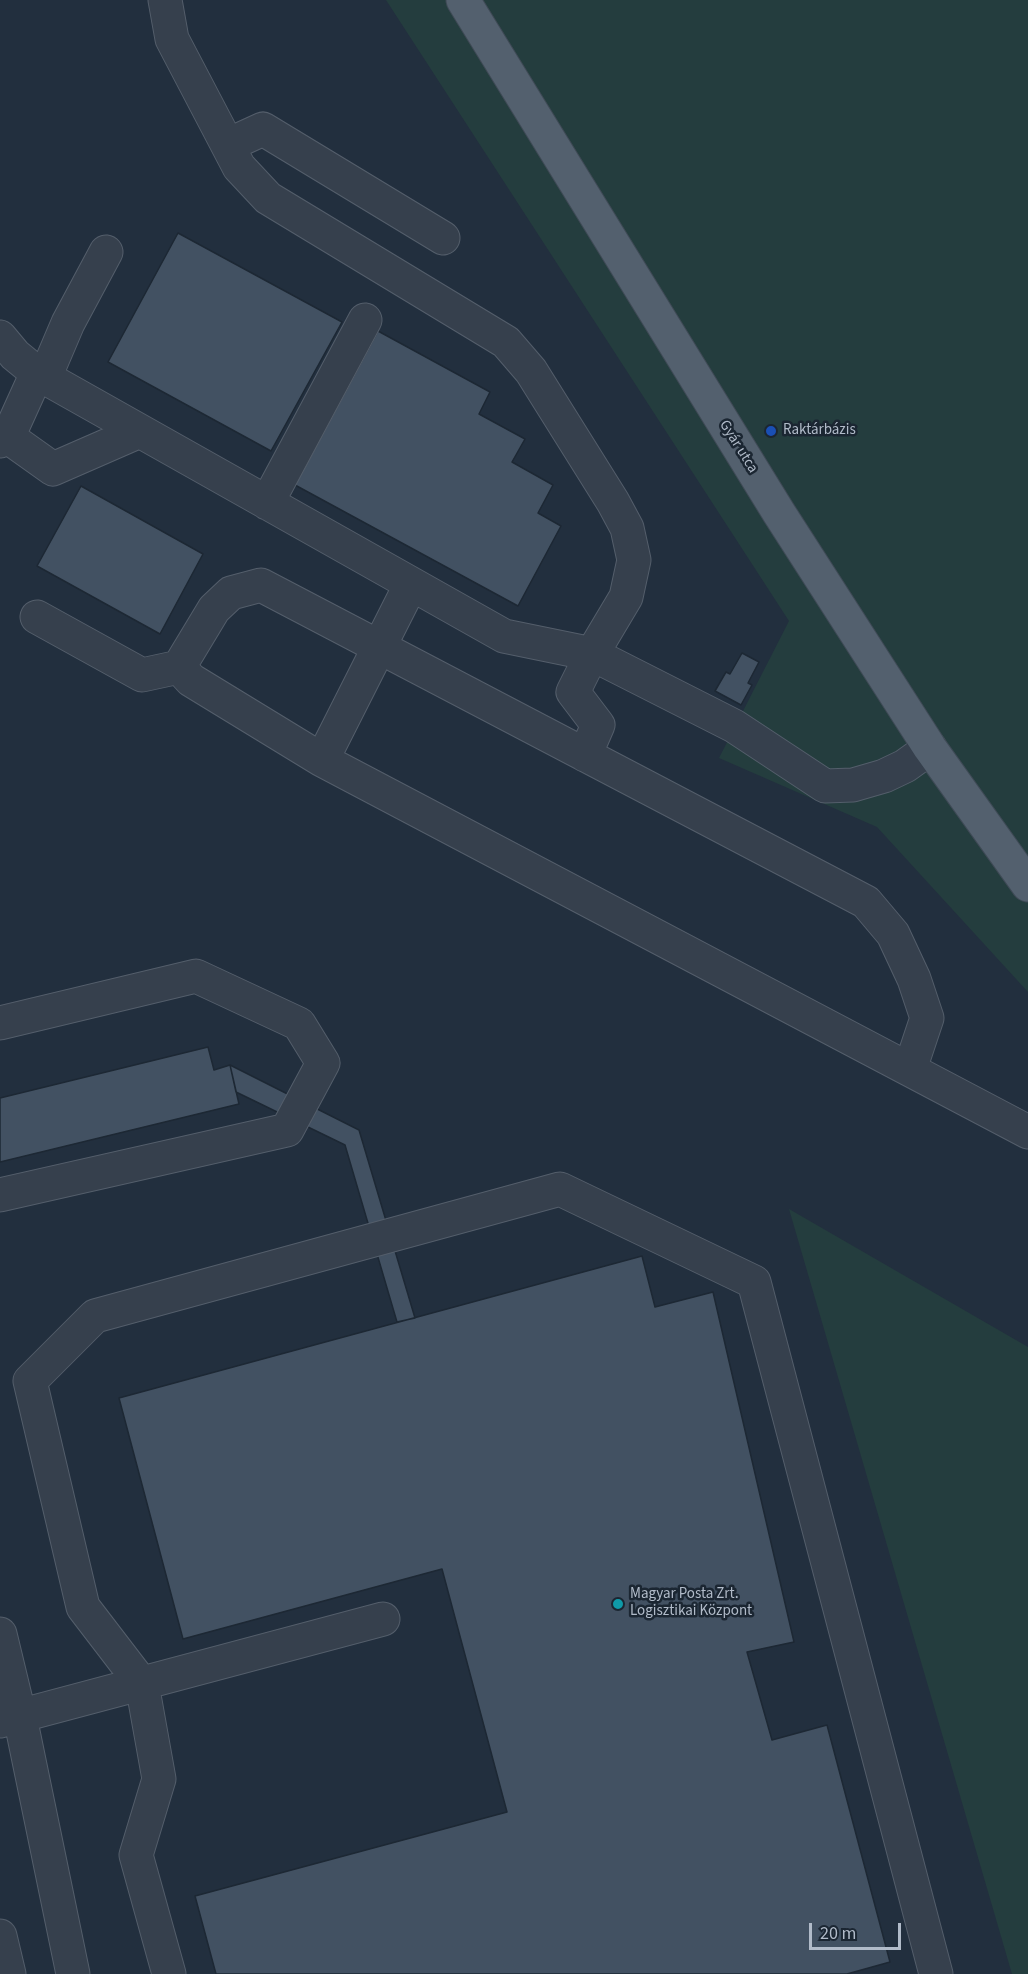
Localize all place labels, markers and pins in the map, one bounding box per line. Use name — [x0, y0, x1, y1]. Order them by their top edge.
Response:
place label: Raktárbázis — [783, 422, 856, 440]
marker: Raktárbázis — [764, 424, 778, 438]
place label: Magyar Posta Zrt. Logisztikai Központ — [630, 1586, 752, 1621]
marker: Magyar Posta Zrt. Logisztikai Központ — [611, 1597, 625, 1611]

